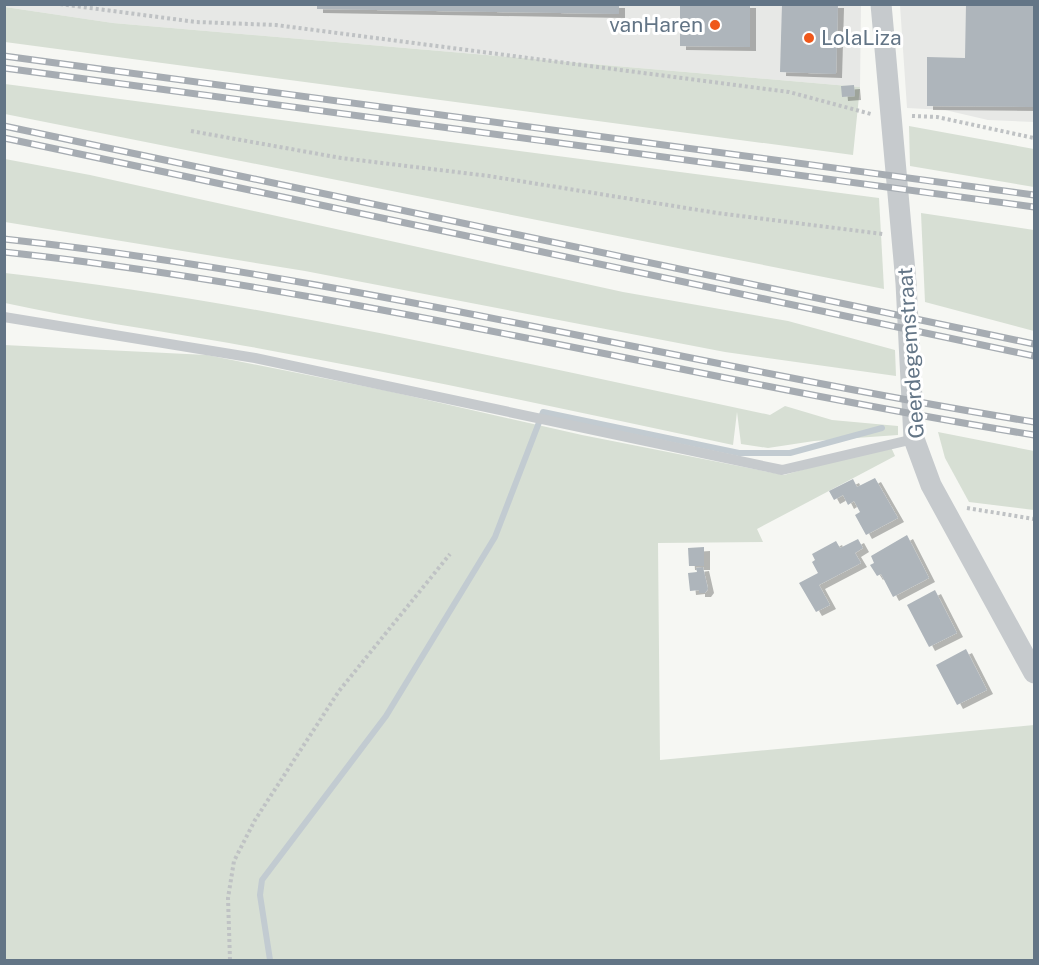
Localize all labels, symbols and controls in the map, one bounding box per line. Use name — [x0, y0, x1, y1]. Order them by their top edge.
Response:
place label: vanHaren — [609, 12, 703, 37]
marker: vanHaren — [708, 18, 722, 32]
place label: LolaLiza — [821, 25, 902, 50]
marker: LolaLiza — [802, 31, 816, 45]
street label: Geerdegemstraat — [892, 267, 929, 439]

